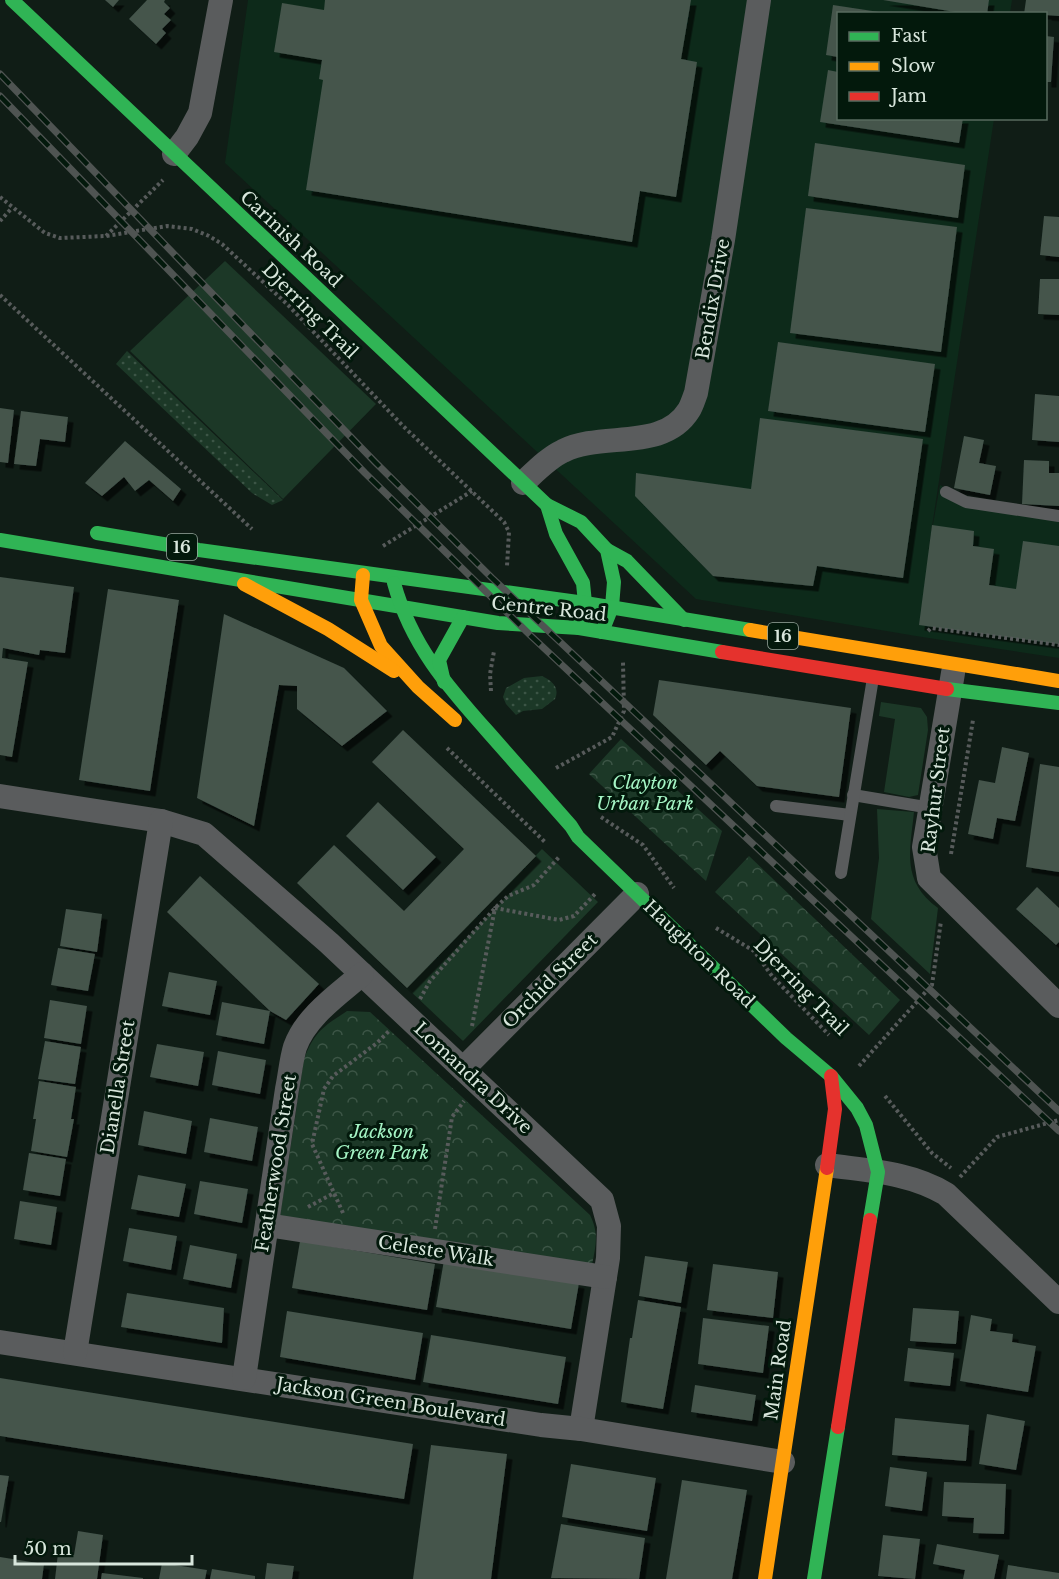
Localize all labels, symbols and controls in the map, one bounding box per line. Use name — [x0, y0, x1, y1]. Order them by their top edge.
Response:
legend — [837, 12, 1047, 120]
text: Fast — [891, 25, 928, 47]
text: Slow — [891, 55, 936, 77]
text: Jam — [889, 85, 927, 107]
street label: Carinish Road — [235, 186, 347, 292]
street label: Bendix Drive — [692, 237, 734, 361]
street label: Djerring Trail — [258, 259, 363, 364]
road number: 16 — [167, 534, 197, 560]
street label: Centre Road — [490, 592, 608, 626]
road number: 16 — [768, 623, 798, 649]
street label: Rayhur Street — [917, 725, 955, 854]
park label: Clayton Urban Park — [596, 772, 694, 815]
street label: Haughton Road — [639, 895, 759, 1013]
street label: Orchid Street — [498, 929, 602, 1033]
street label: Djerring Trail — [749, 934, 853, 1040]
street label: Dianella Street — [97, 1018, 139, 1156]
street label: Lomandra Drive — [409, 1018, 537, 1138]
street label: Featherwood Street — [251, 1072, 301, 1253]
park label: Jackson Green Park — [335, 1121, 429, 1164]
street label: Celeste Walk — [376, 1231, 496, 1271]
street label: Main Road — [760, 1318, 796, 1422]
street label: Jackson Green Boulevard — [273, 1373, 507, 1431]
scale bar — [15, 1528, 192, 1566]
text: 50 m — [24, 1538, 72, 1560]

